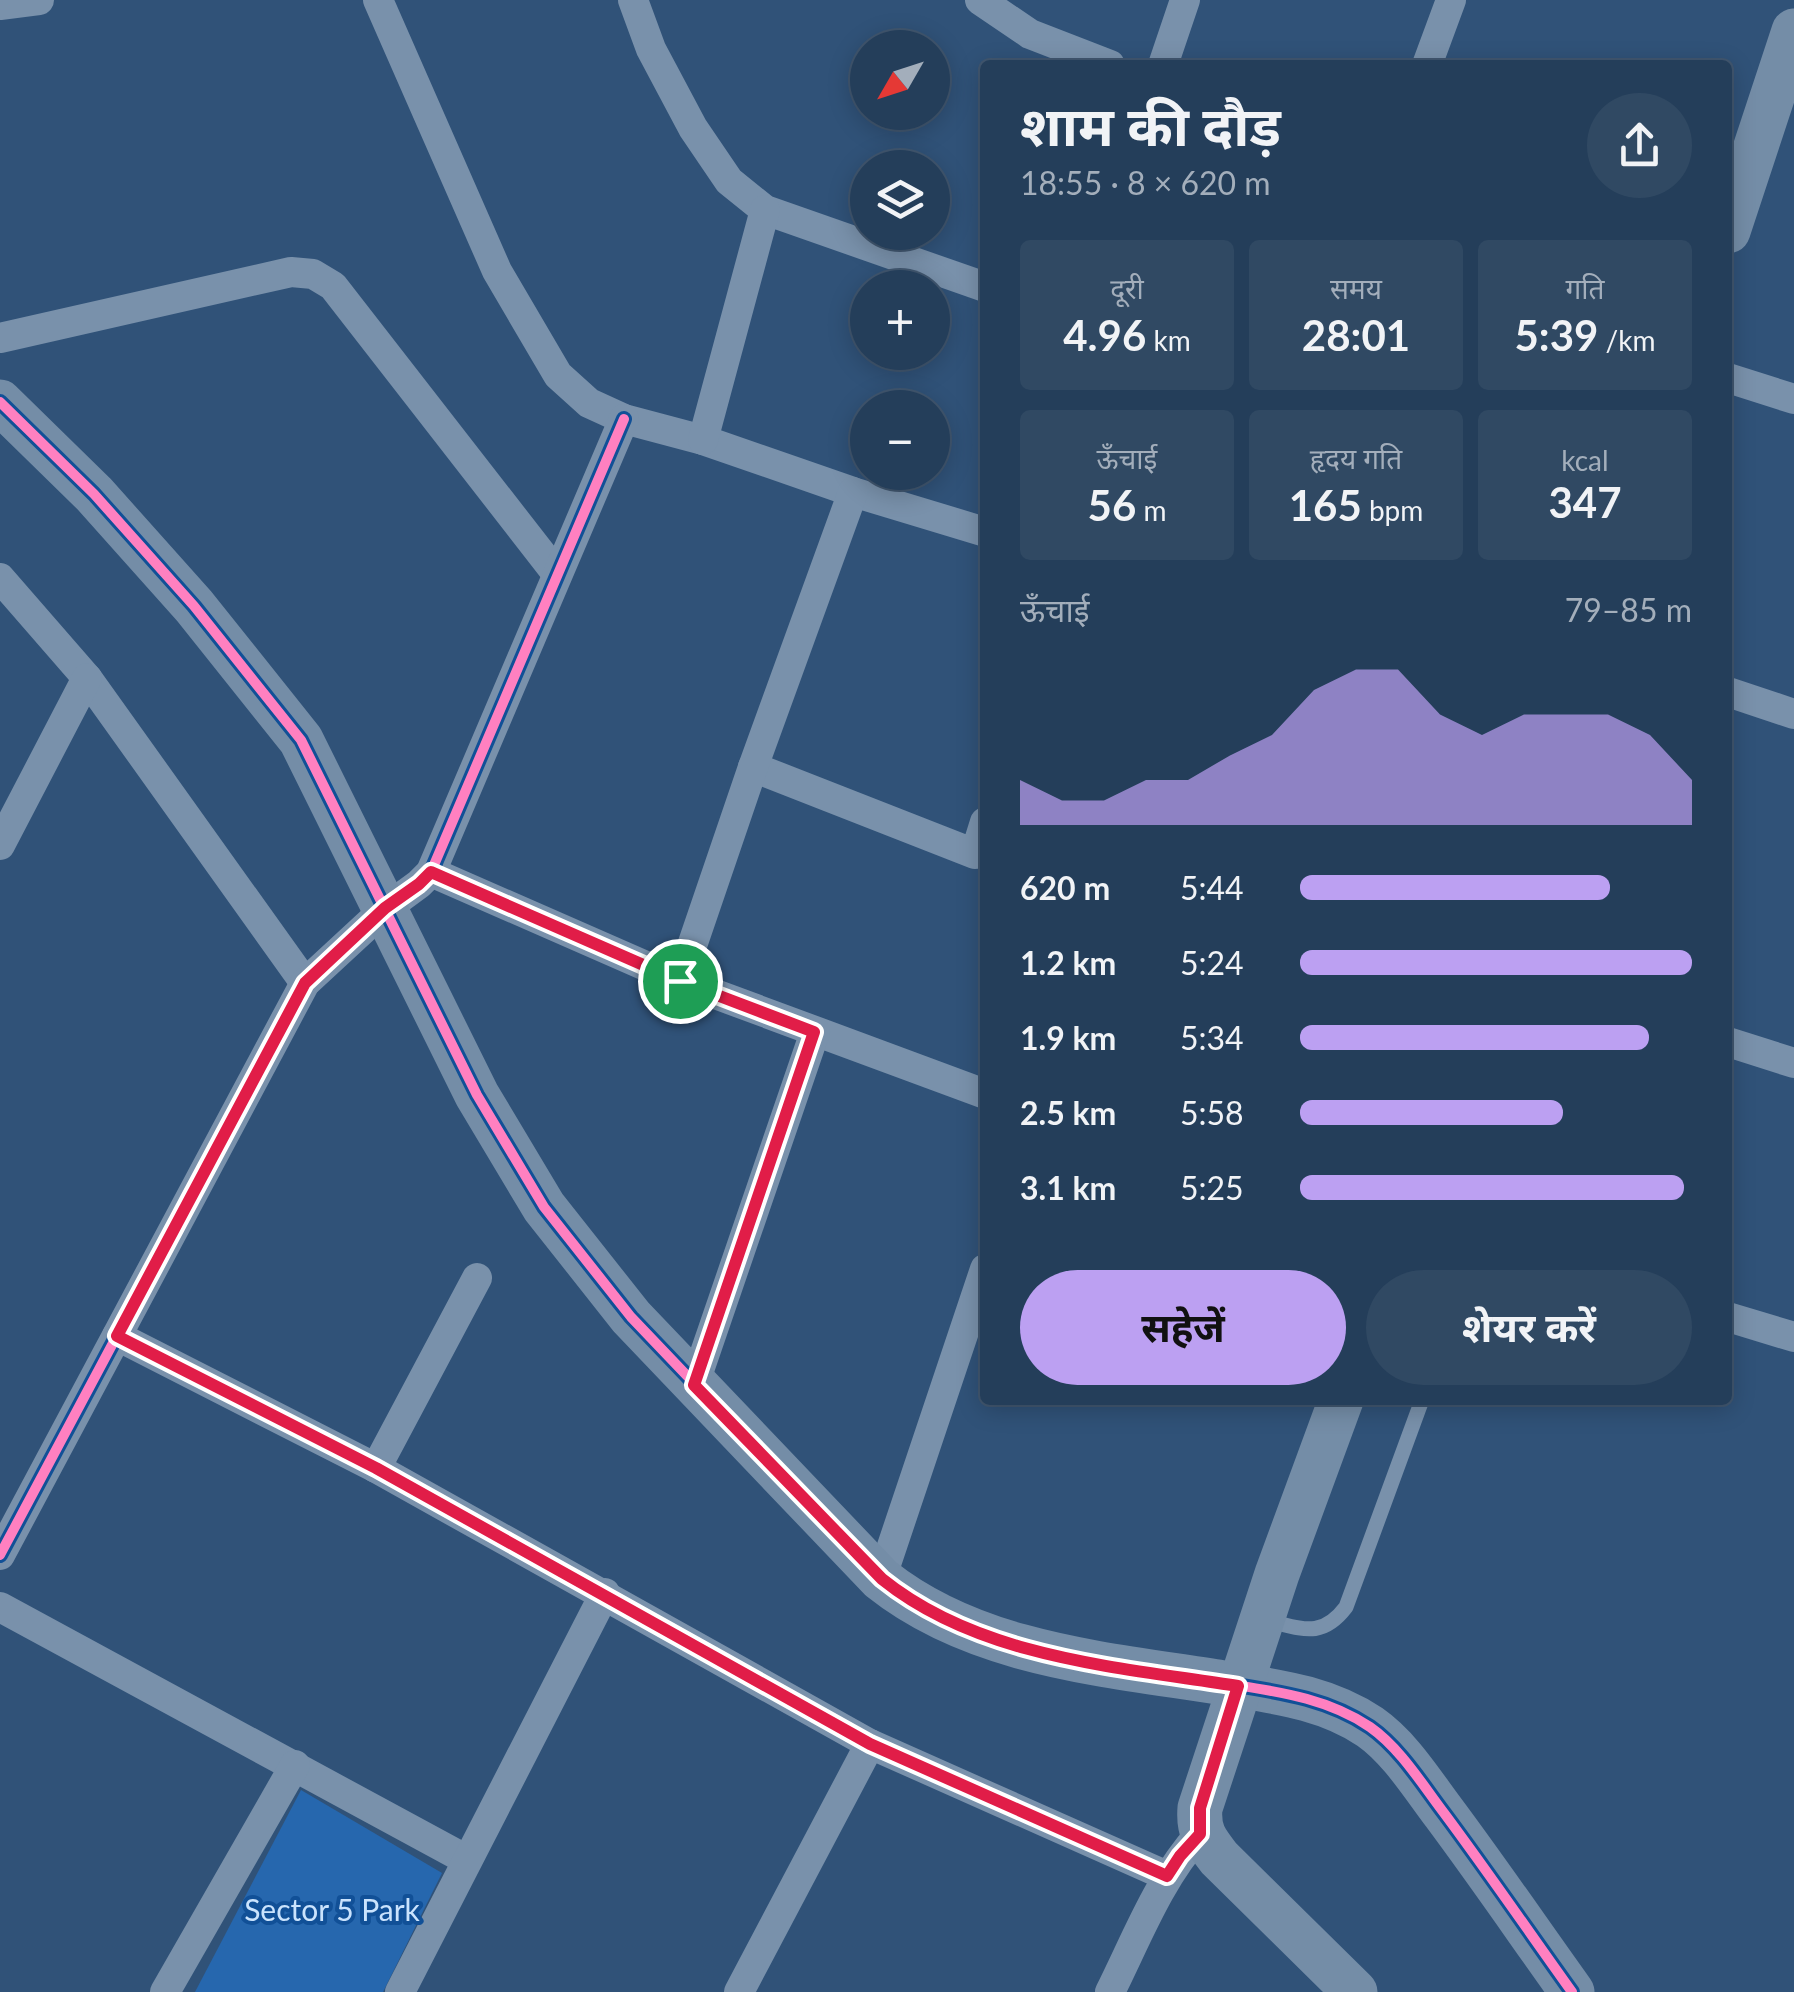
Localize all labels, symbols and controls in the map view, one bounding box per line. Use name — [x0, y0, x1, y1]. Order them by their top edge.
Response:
north arrow — [850, 30, 950, 130]
map controls — [850, 30, 950, 490]
text: शाम की दौड़ — [1020, 92, 1281, 158]
button: share — [1587, 93, 1692, 198]
button: layers — [850, 150, 950, 250]
text: 18:55 · 8 × 620 m — [1020, 163, 1271, 202]
button: + — [850, 270, 950, 370]
text: दूरी — [1110, 271, 1144, 305]
text: समय — [1330, 271, 1382, 305]
text: गति — [1566, 271, 1604, 305]
text: 4.96 — [1063, 310, 1146, 360]
text: 28:01 — [1302, 310, 1410, 360]
text: 5:39 — [1515, 310, 1598, 360]
text: km — [1146, 323, 1191, 357]
text: /km — [1598, 323, 1655, 357]
button: − — [850, 390, 950, 490]
text: ऊँचाई — [1097, 441, 1157, 475]
text: हृदय गति — [1310, 441, 1402, 475]
text: kcal — [1561, 443, 1609, 477]
text: 347 — [1548, 477, 1622, 527]
text: 56 — [1088, 480, 1136, 530]
text: 165 — [1289, 480, 1362, 530]
text: m — [1136, 493, 1166, 527]
text: bpm — [1362, 493, 1423, 527]
text: ऊँचाई — [1020, 590, 1089, 629]
text: 79–85 m — [1565, 590, 1692, 629]
text: 620 m — [1020, 868, 1110, 907]
text: 5:44 — [1180, 868, 1244, 907]
pin — [638, 939, 723, 1024]
text: 1.2 km — [1020, 943, 1116, 982]
text: 5:24 — [1180, 943, 1244, 982]
icon: arrive — [653, 954, 708, 1009]
text: 1.9 km — [1020, 1018, 1116, 1057]
text: 5:34 — [1180, 1018, 1244, 1057]
text: 2.5 km — [1020, 1093, 1116, 1132]
text: 5:58 — [1180, 1093, 1244, 1132]
text: 3.1 km — [1020, 1168, 1116, 1207]
text: 5:25 — [1180, 1168, 1244, 1207]
button: सहेजें — [1020, 1270, 1346, 1385]
button: शेयर करें — [1366, 1270, 1692, 1385]
park label: Sector 5 Park — [244, 1891, 421, 1927]

